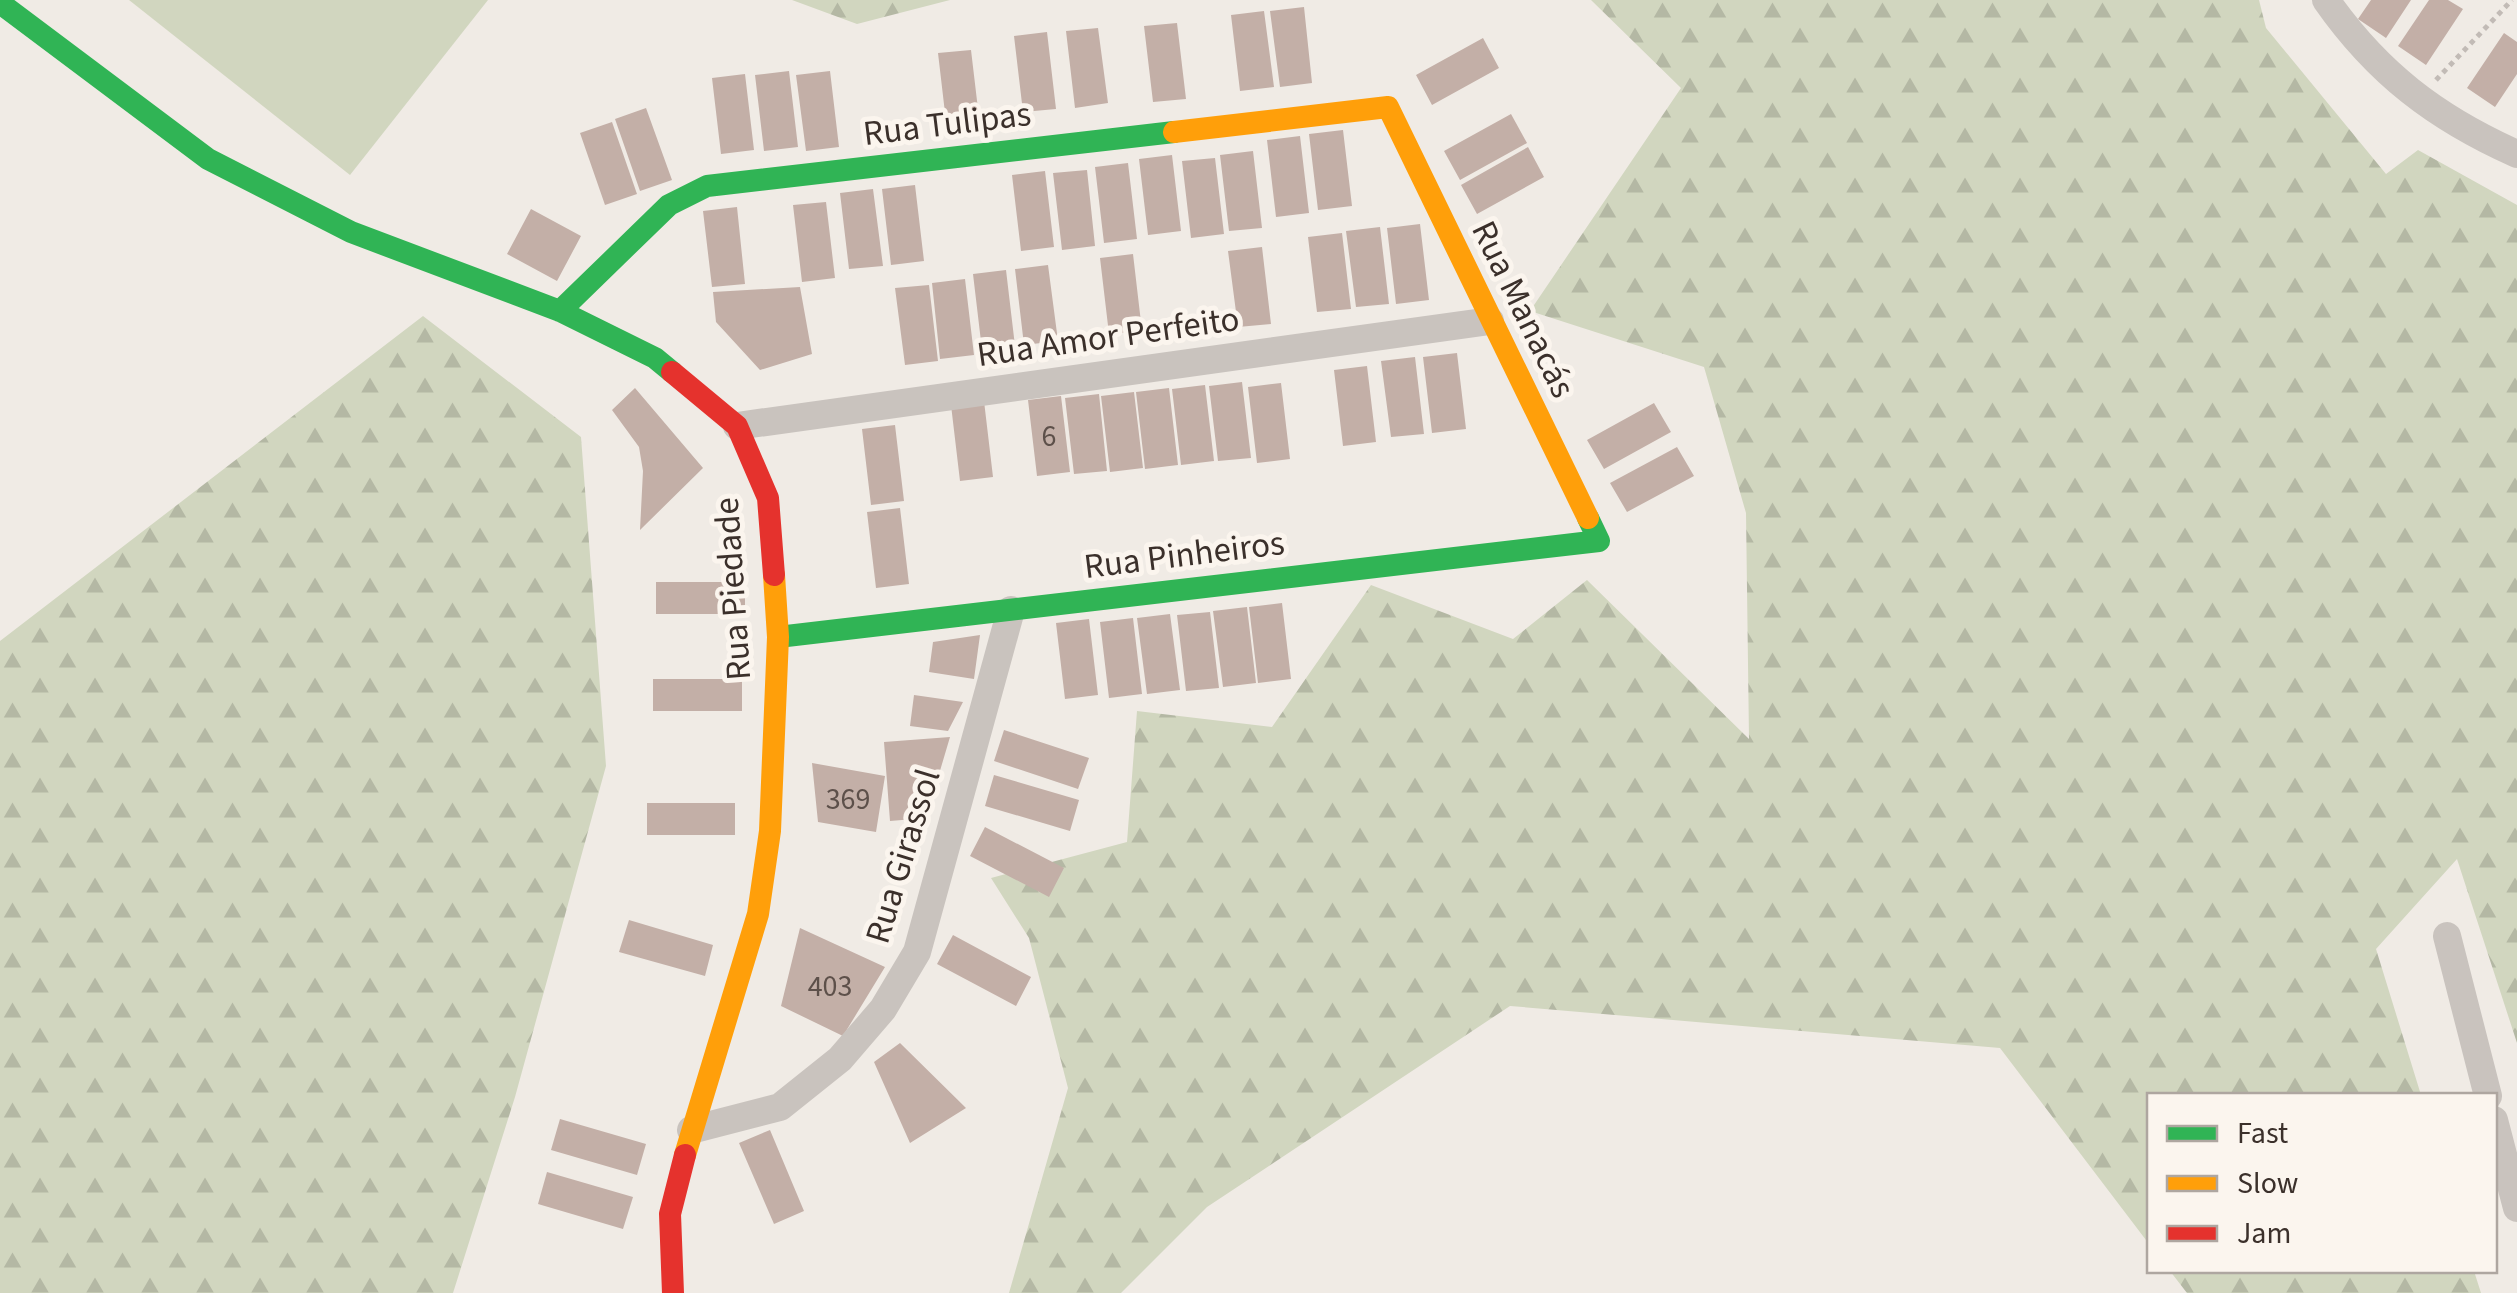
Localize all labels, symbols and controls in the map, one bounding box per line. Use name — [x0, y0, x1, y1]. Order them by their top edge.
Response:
street label: Rua Tulipas — [860, 89, 1034, 159]
street label: Rua Manacás — [1459, 212, 1588, 406]
street label: Rua Amor Perfeito — [974, 294, 1243, 380]
house number: 6 — [1042, 415, 1056, 458]
street label: Rua Piedade — [702, 496, 764, 682]
street label: Rua Pinheiros — [1081, 518, 1287, 592]
street label: Rua Girassol — [853, 763, 953, 950]
house number: 369 — [826, 778, 870, 821]
house number: 403 — [808, 965, 852, 1008]
legend — [2147, 1093, 2497, 1273]
text: Fast — [2237, 1112, 2288, 1155]
text: Slow — [2237, 1162, 2298, 1205]
text: Jam — [2237, 1212, 2291, 1255]

